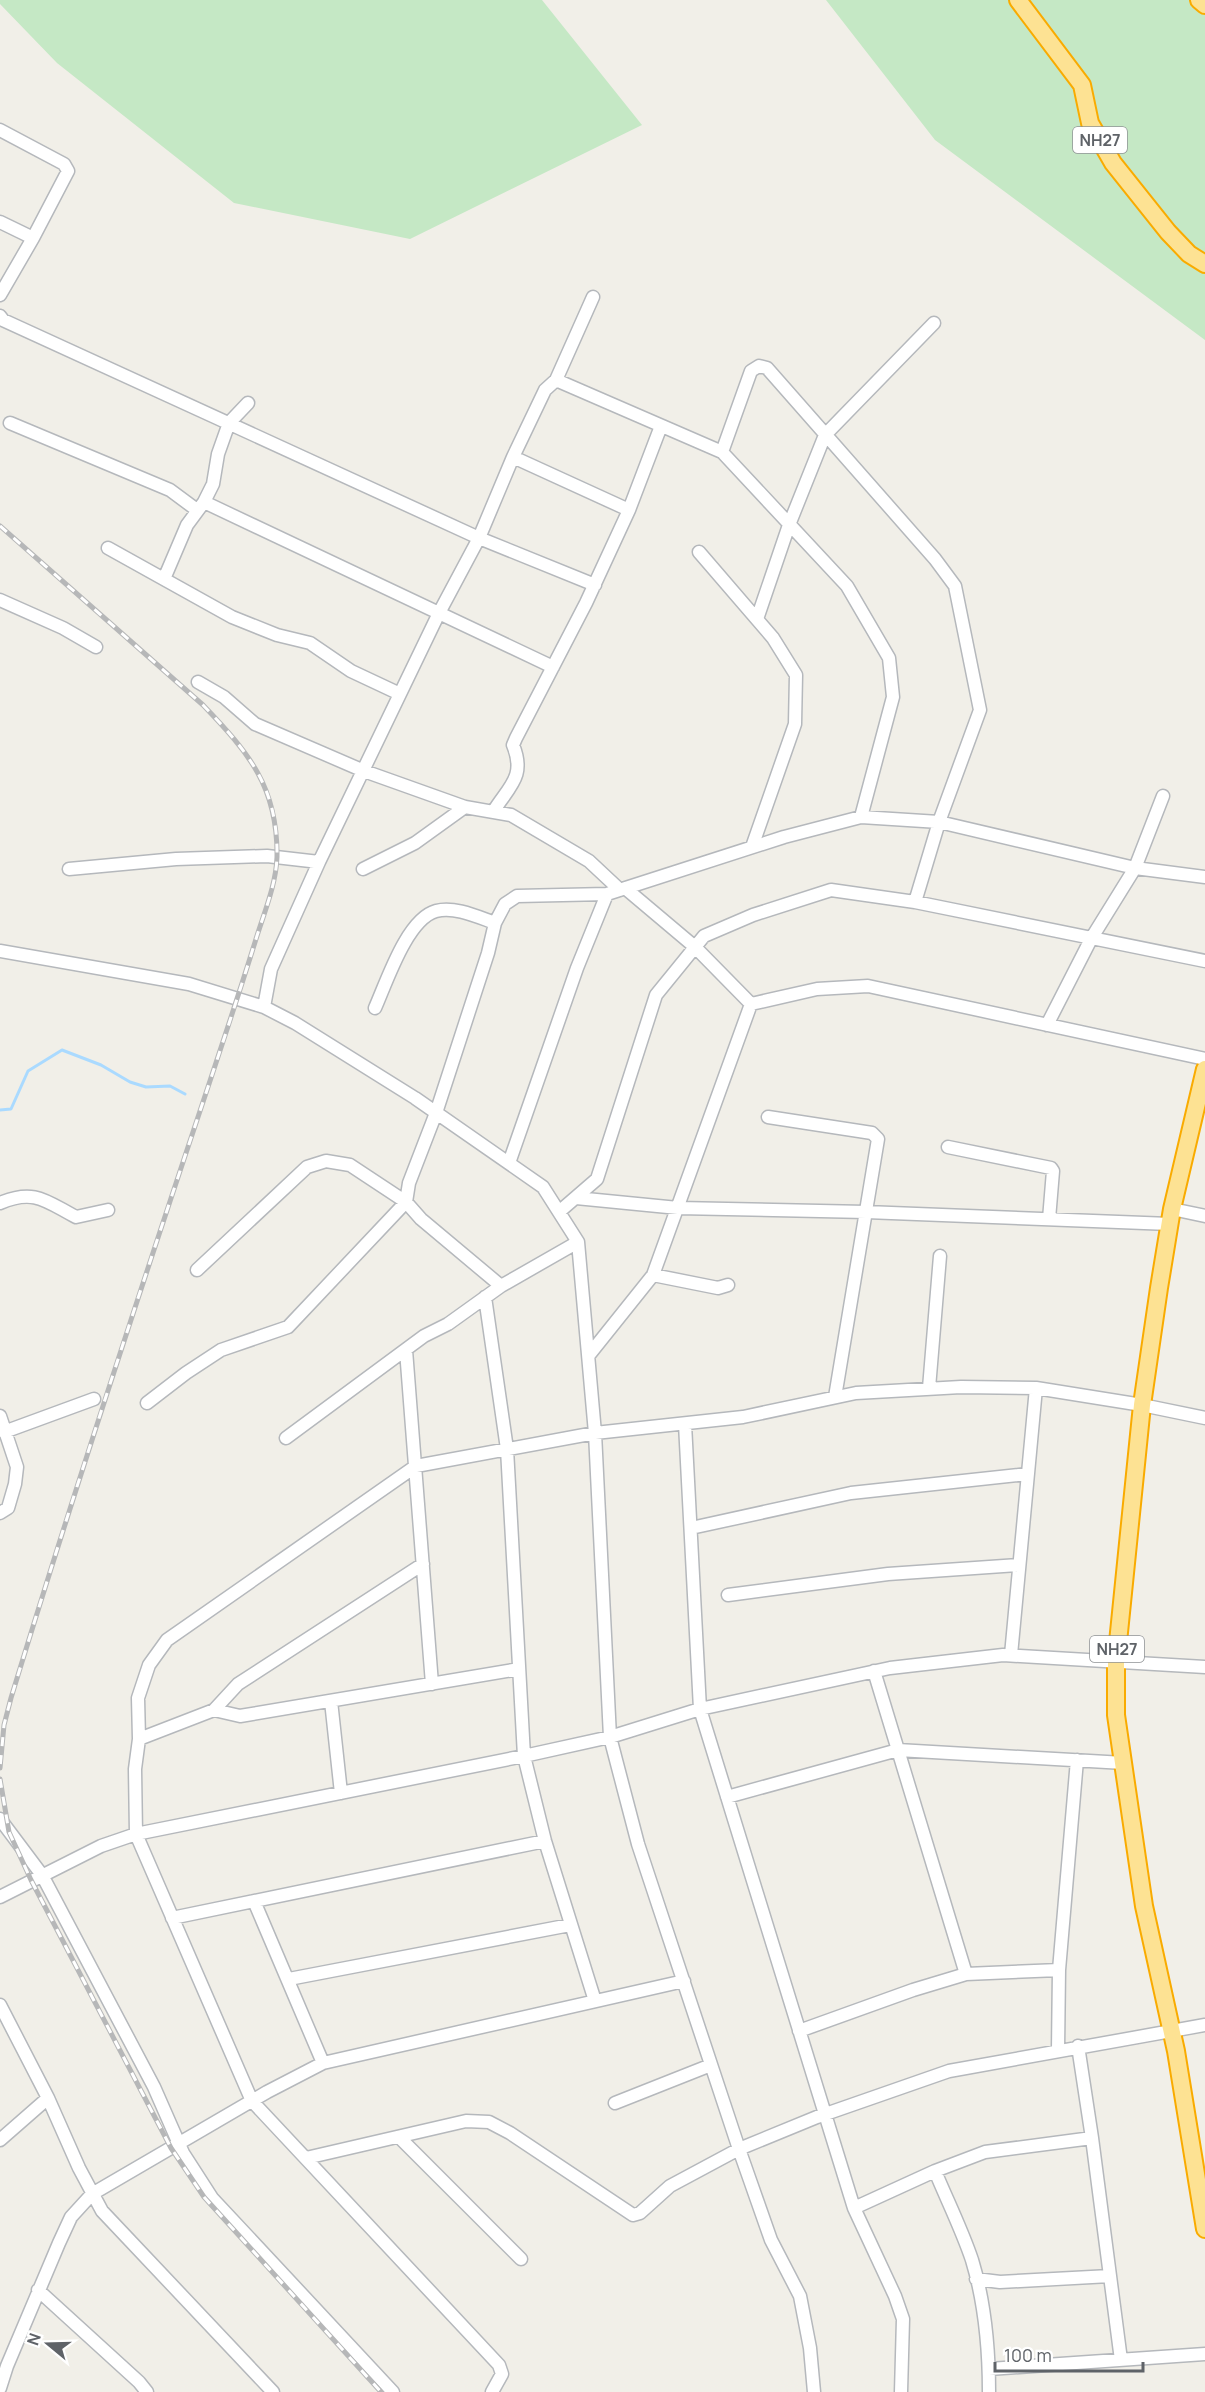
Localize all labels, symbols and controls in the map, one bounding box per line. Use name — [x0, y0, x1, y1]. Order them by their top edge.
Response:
road number: NH27 — [1073, 127, 1127, 153]
road number: NH27 — [1090, 1636, 1144, 1662]
north arrow — [18, 2314, 78, 2374]
text: N — [22, 2330, 46, 2348]
scale bar — [995, 2335, 1144, 2373]
text: 100 m — [1004, 2343, 1052, 2367]

